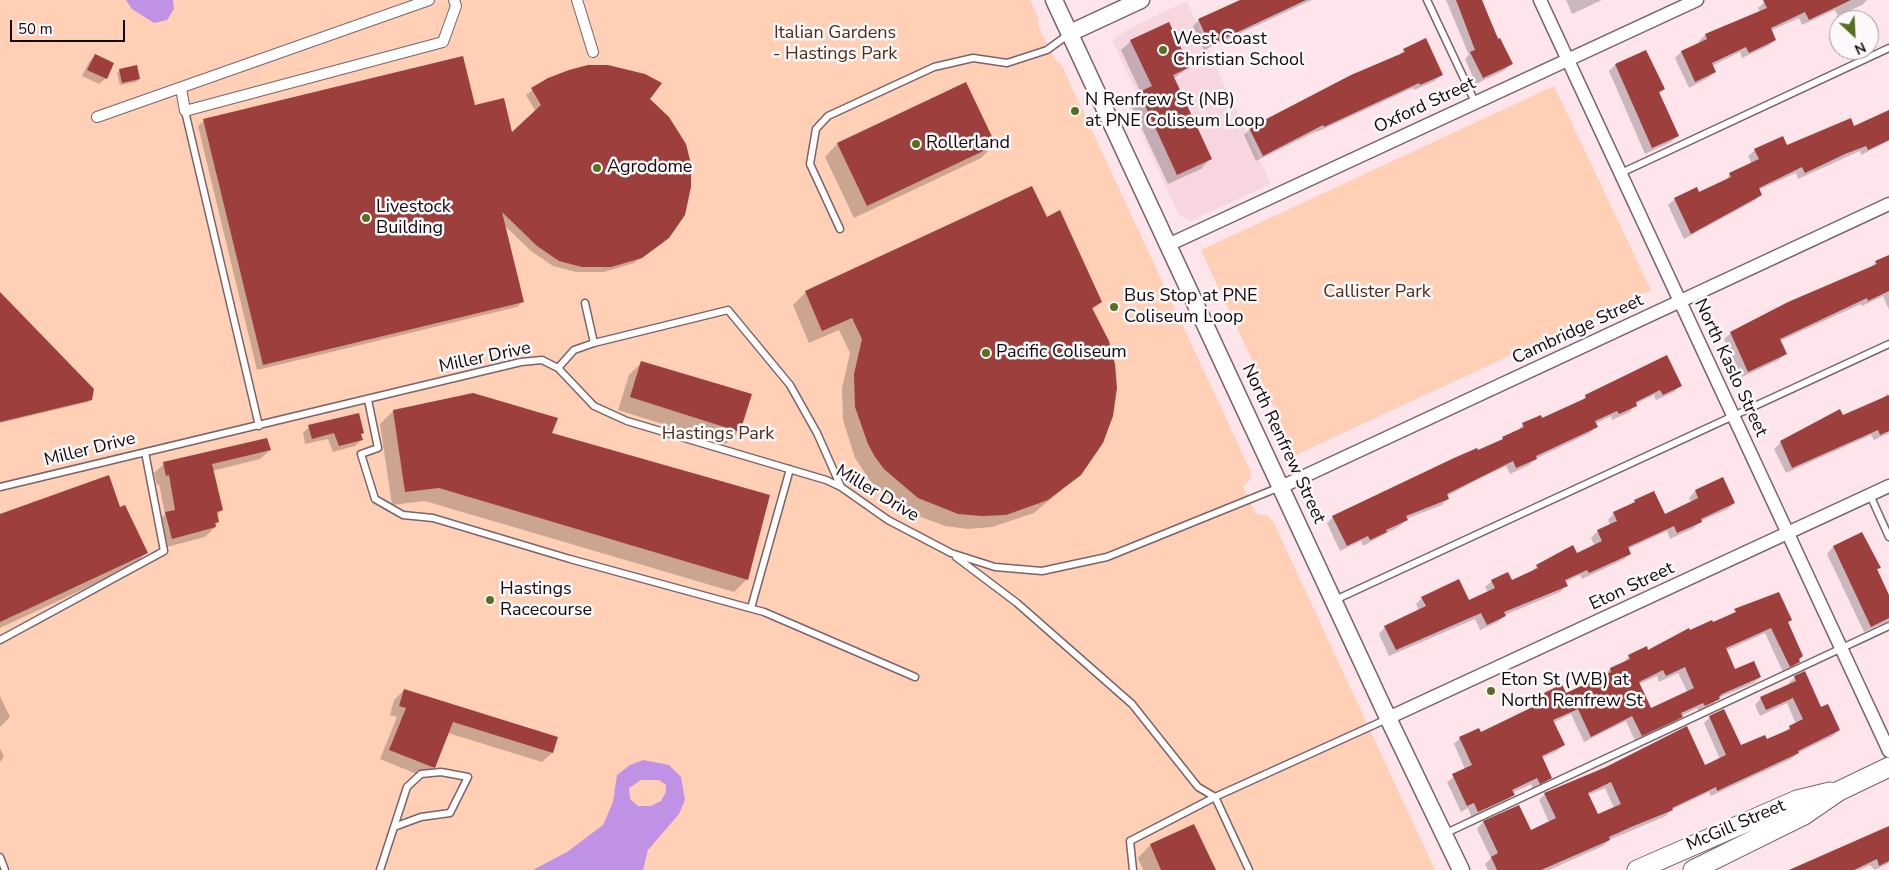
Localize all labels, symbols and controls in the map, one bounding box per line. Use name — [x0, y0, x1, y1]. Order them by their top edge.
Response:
scale bar — [12, 10, 128, 42]
north arrow — [1829, 10, 1879, 60]
text: 50 m — [18, 19, 53, 39]
park label: Italian Gardens - Hastings Park — [773, 23, 897, 66]
place label: West Coast Christian School — [1173, 29, 1304, 72]
text: N — [1851, 37, 1869, 59]
marker: West Coast Christian School — [1157, 44, 1169, 56]
street label: Oxford Street — [1371, 73, 1479, 139]
place label: N Renfrew St (NB) at PNE Coliseum Loop — [1085, 90, 1265, 132]
marker: N Renfrew St (NB) at PNE Coliseum Loop — [1069, 105, 1081, 117]
place label: Rollerland — [926, 133, 1010, 155]
marker: Rollerland — [910, 138, 922, 150]
place label: Agrodome — [607, 157, 692, 179]
marker: Agrodome — [591, 162, 603, 174]
place label: Livestock Building — [376, 197, 451, 240]
marker: Livestock Building — [360, 212, 372, 224]
park label: Callister Park — [1323, 282, 1431, 304]
place label: Bus Stop at PNE Coliseum Loop — [1124, 286, 1258, 328]
street label: Cambridge Street — [1509, 290, 1647, 370]
street label: North Kaslo Street — [1689, 296, 1771, 440]
marker: Bus Stop at PNE Coliseum Loop — [1108, 301, 1120, 313]
street label: Miller Drive — [437, 338, 533, 378]
place label: Pacific Coliseum — [996, 342, 1127, 364]
marker: Pacific Coliseum — [980, 347, 992, 359]
street label: North Renfrew Street — [1237, 361, 1329, 527]
park label: Hastings Park — [662, 424, 774, 446]
street label: Miller Drive — [42, 428, 138, 472]
street label: Miller Drive — [831, 461, 923, 527]
street label: Eton Street — [1586, 558, 1678, 616]
place label: Hastings Racecourse — [500, 579, 592, 622]
marker: Hastings Racecourse — [484, 594, 496, 606]
place label: Eton St (WB) at North Renfrew St — [1501, 670, 1643, 712]
marker: Eton St (WB) at North Renfrew St — [1485, 685, 1497, 697]
street label: McGill Street — [1683, 795, 1789, 857]

